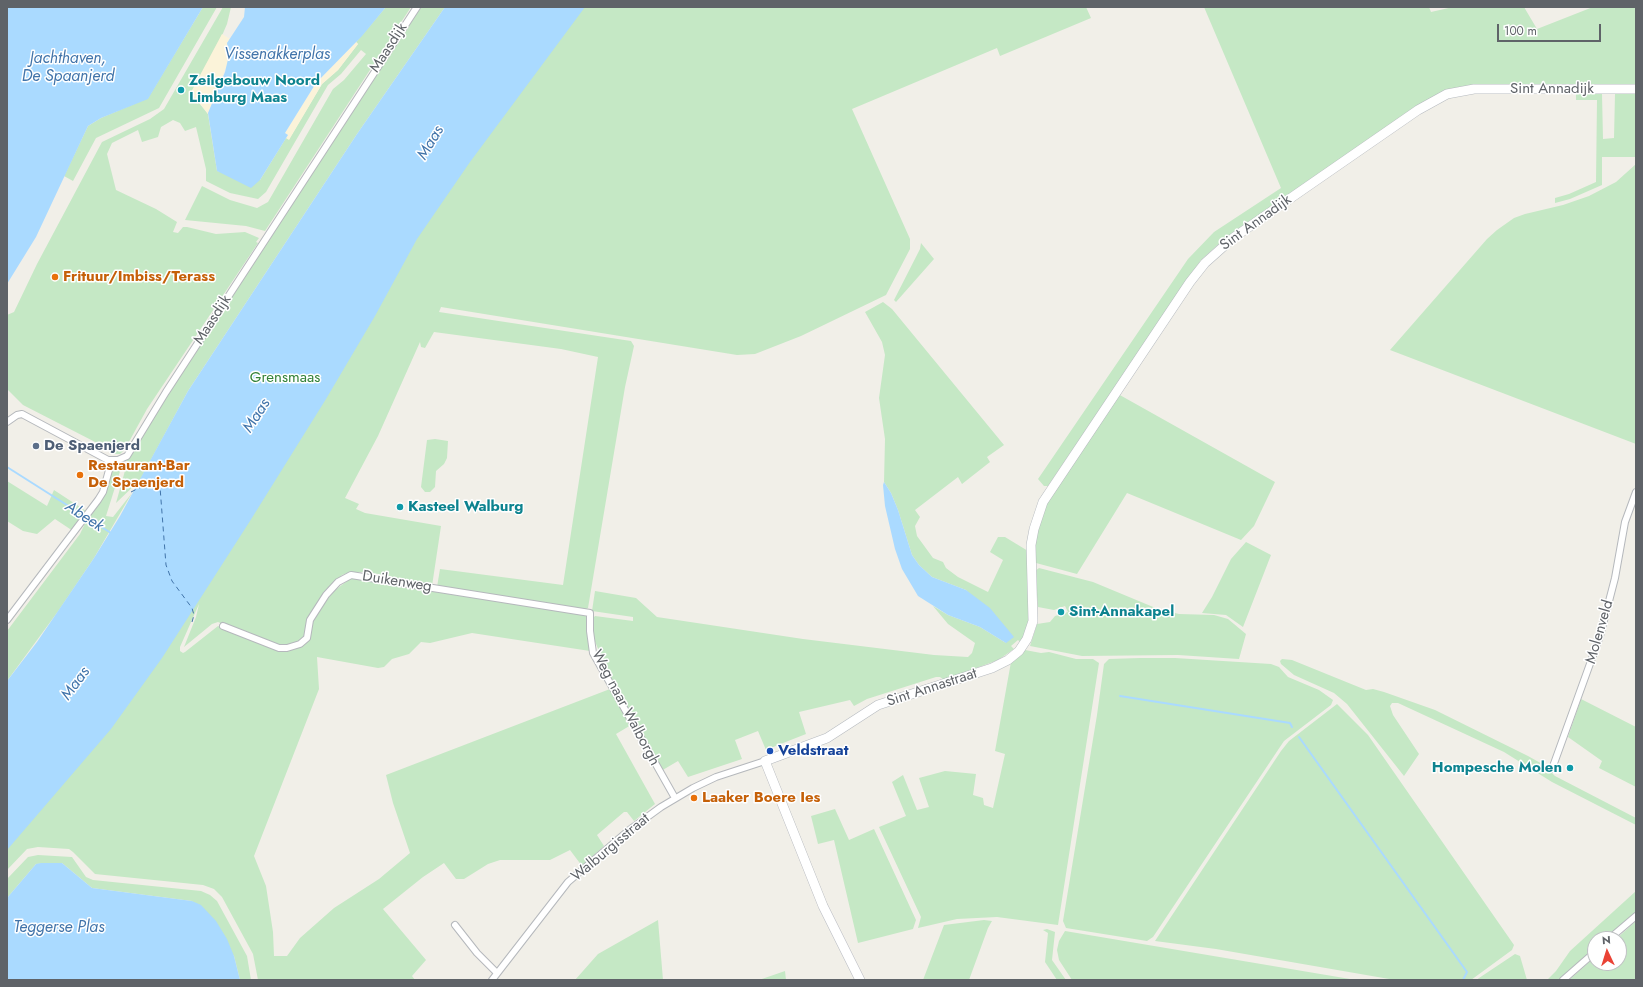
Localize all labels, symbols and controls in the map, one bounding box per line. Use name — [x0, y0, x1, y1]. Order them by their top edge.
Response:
scale bar — [1499, 16, 1603, 42]
street label: Maasdijk — [366, 20, 412, 76]
text: 100 m — [1504, 22, 1537, 40]
water label: Vissenakkerplas — [224, 45, 330, 65]
water label: Jachthaven, De Spaanjerd — [22, 49, 114, 87]
place label: Zeilgebouw Noord Limburg Maas — [189, 72, 320, 107]
street label: Sint Annadijk — [1510, 80, 1594, 98]
marker: Zeilgebouw Noord Limburg Maas — [176, 85, 186, 95]
water label: Maas — [413, 122, 449, 164]
street label: Sint Annadijk — [1217, 191, 1295, 255]
place label: Frituur/Imbiss/Terass — [63, 268, 215, 286]
marker: Frituur/Imbiss/Terass — [50, 272, 60, 282]
street label: Maasdijk — [190, 292, 236, 348]
park label: Grensmaas — [250, 369, 320, 387]
water label: Maas — [239, 395, 275, 437]
place label: De Spaenjerd — [44, 437, 140, 455]
marker: De Spaenjerd — [31, 441, 41, 451]
place label: Restaurant-Bar De Spaenjerd — [88, 457, 190, 492]
marker: Restaurant-Bar De Spaenjerd — [75, 470, 85, 480]
water label: Abeek — [61, 498, 107, 536]
place label: Kasteel Walburg — [408, 498, 523, 516]
marker: Kasteel Walburg — [395, 502, 405, 512]
street label: Duikenweg — [361, 568, 433, 596]
street label: Molenveld — [1582, 598, 1618, 666]
place label: Sint-Annakapel — [1069, 603, 1174, 621]
marker: Sint-Annakapel — [1056, 607, 1066, 617]
street label: Weg naar Walborgh — [587, 647, 663, 769]
water label: Maas — [57, 664, 95, 704]
street label: Sint Annastraat — [885, 665, 979, 711]
place label: Veldstraat — [778, 742, 848, 760]
marker: Veldstraat — [765, 746, 775, 756]
place label: Hompesche Molen — [1432, 759, 1562, 777]
marker: Hompesche Molen — [1565, 763, 1575, 773]
place label: Laaker Boere Ies — [702, 789, 820, 807]
marker: Laaker Boere Ies — [689, 793, 699, 803]
street label: Walburgisstraat — [568, 810, 654, 886]
water label: Teggerse Plas — [14, 918, 104, 938]
north arrow — [1587, 931, 1627, 971]
text: N — [1601, 932, 1611, 948]

